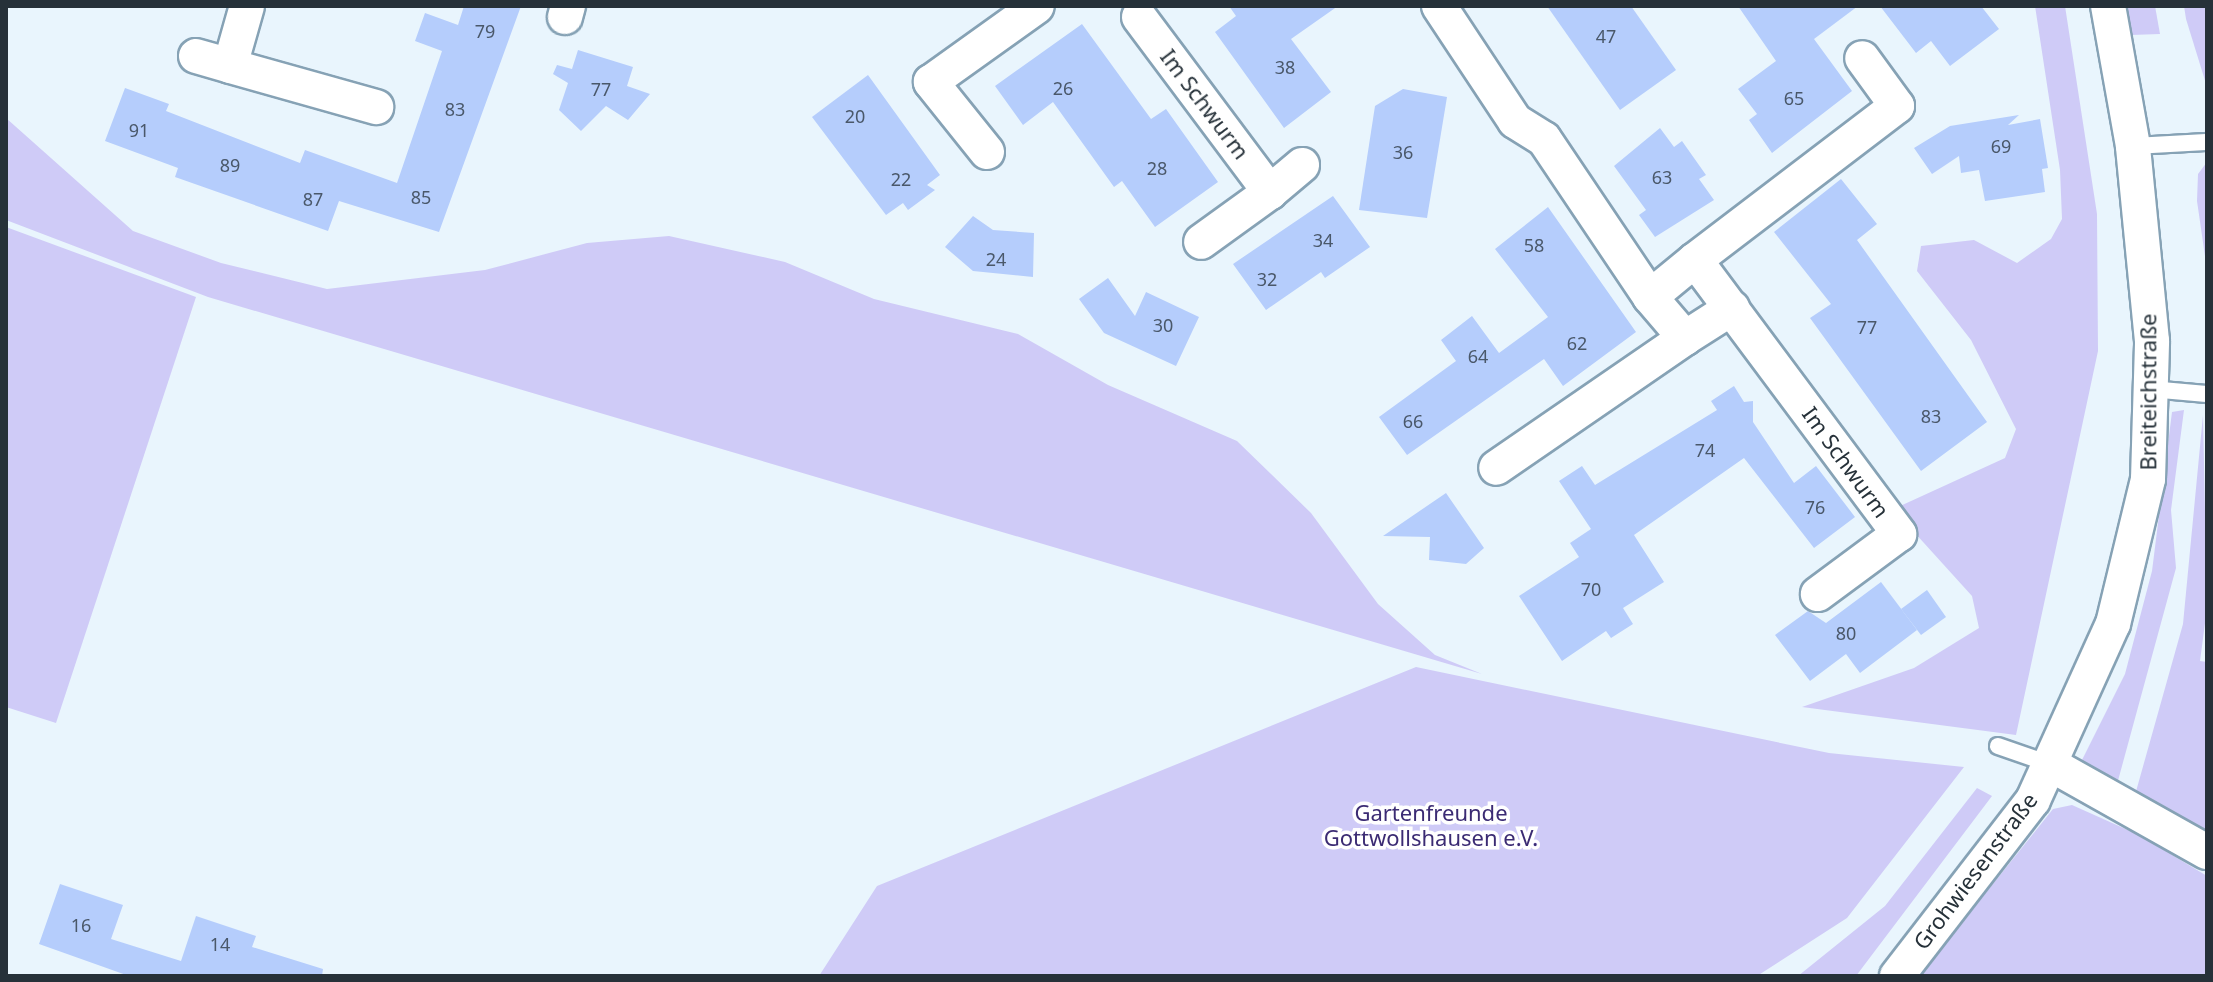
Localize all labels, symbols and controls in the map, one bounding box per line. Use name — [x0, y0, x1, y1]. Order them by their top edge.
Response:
house number: 79 — [475, 20, 495, 42]
house number: 47 — [1596, 25, 1616, 47]
street label: Im Schwurm — [1155, 44, 1255, 164]
house number: 38 — [1275, 56, 1295, 78]
house number: 26 — [1053, 77, 1073, 99]
house number: 77 — [591, 78, 611, 100]
house number: 65 — [1784, 87, 1804, 109]
house number: 83 — [445, 98, 465, 120]
house number: 20 — [845, 105, 865, 127]
house number: 91 — [129, 119, 149, 141]
house number: 69 — [1991, 135, 2011, 157]
house number: 36 — [1393, 141, 1413, 163]
house number: 89 — [220, 154, 240, 176]
house number: 28 — [1147, 157, 1167, 179]
house number: 63 — [1652, 166, 1672, 188]
house number: 22 — [891, 168, 911, 190]
house number: 85 — [411, 186, 431, 208]
house number: 87 — [303, 188, 323, 210]
house number: 34 — [1313, 229, 1333, 251]
house number: 58 — [1524, 234, 1544, 256]
house number: 24 — [986, 248, 1006, 270]
house number: 32 — [1257, 268, 1277, 290]
house number: 30 — [1153, 314, 1173, 336]
street label: Breiteichstraße — [2135, 314, 2161, 470]
house number: 77 — [1857, 316, 1877, 338]
house number: 62 — [1567, 332, 1587, 354]
house number: 64 — [1468, 345, 1488, 367]
street label: Im Schwurm — [1797, 401, 1895, 523]
house number: 83 — [1921, 405, 1941, 427]
house number: 66 — [1403, 410, 1423, 432]
house number: 74 — [1695, 439, 1715, 461]
house number: 76 — [1805, 496, 1825, 518]
house number: 70 — [1581, 578, 1601, 600]
house number: 80 — [1836, 622, 1856, 644]
street label: Grohwiesenstraße — [1908, 787, 2042, 955]
park label: Gartenfreunde Gottwollshausen e.V. — [1324, 799, 1538, 850]
house number: 16 — [71, 914, 91, 936]
house number: 14 — [210, 933, 230, 955]

